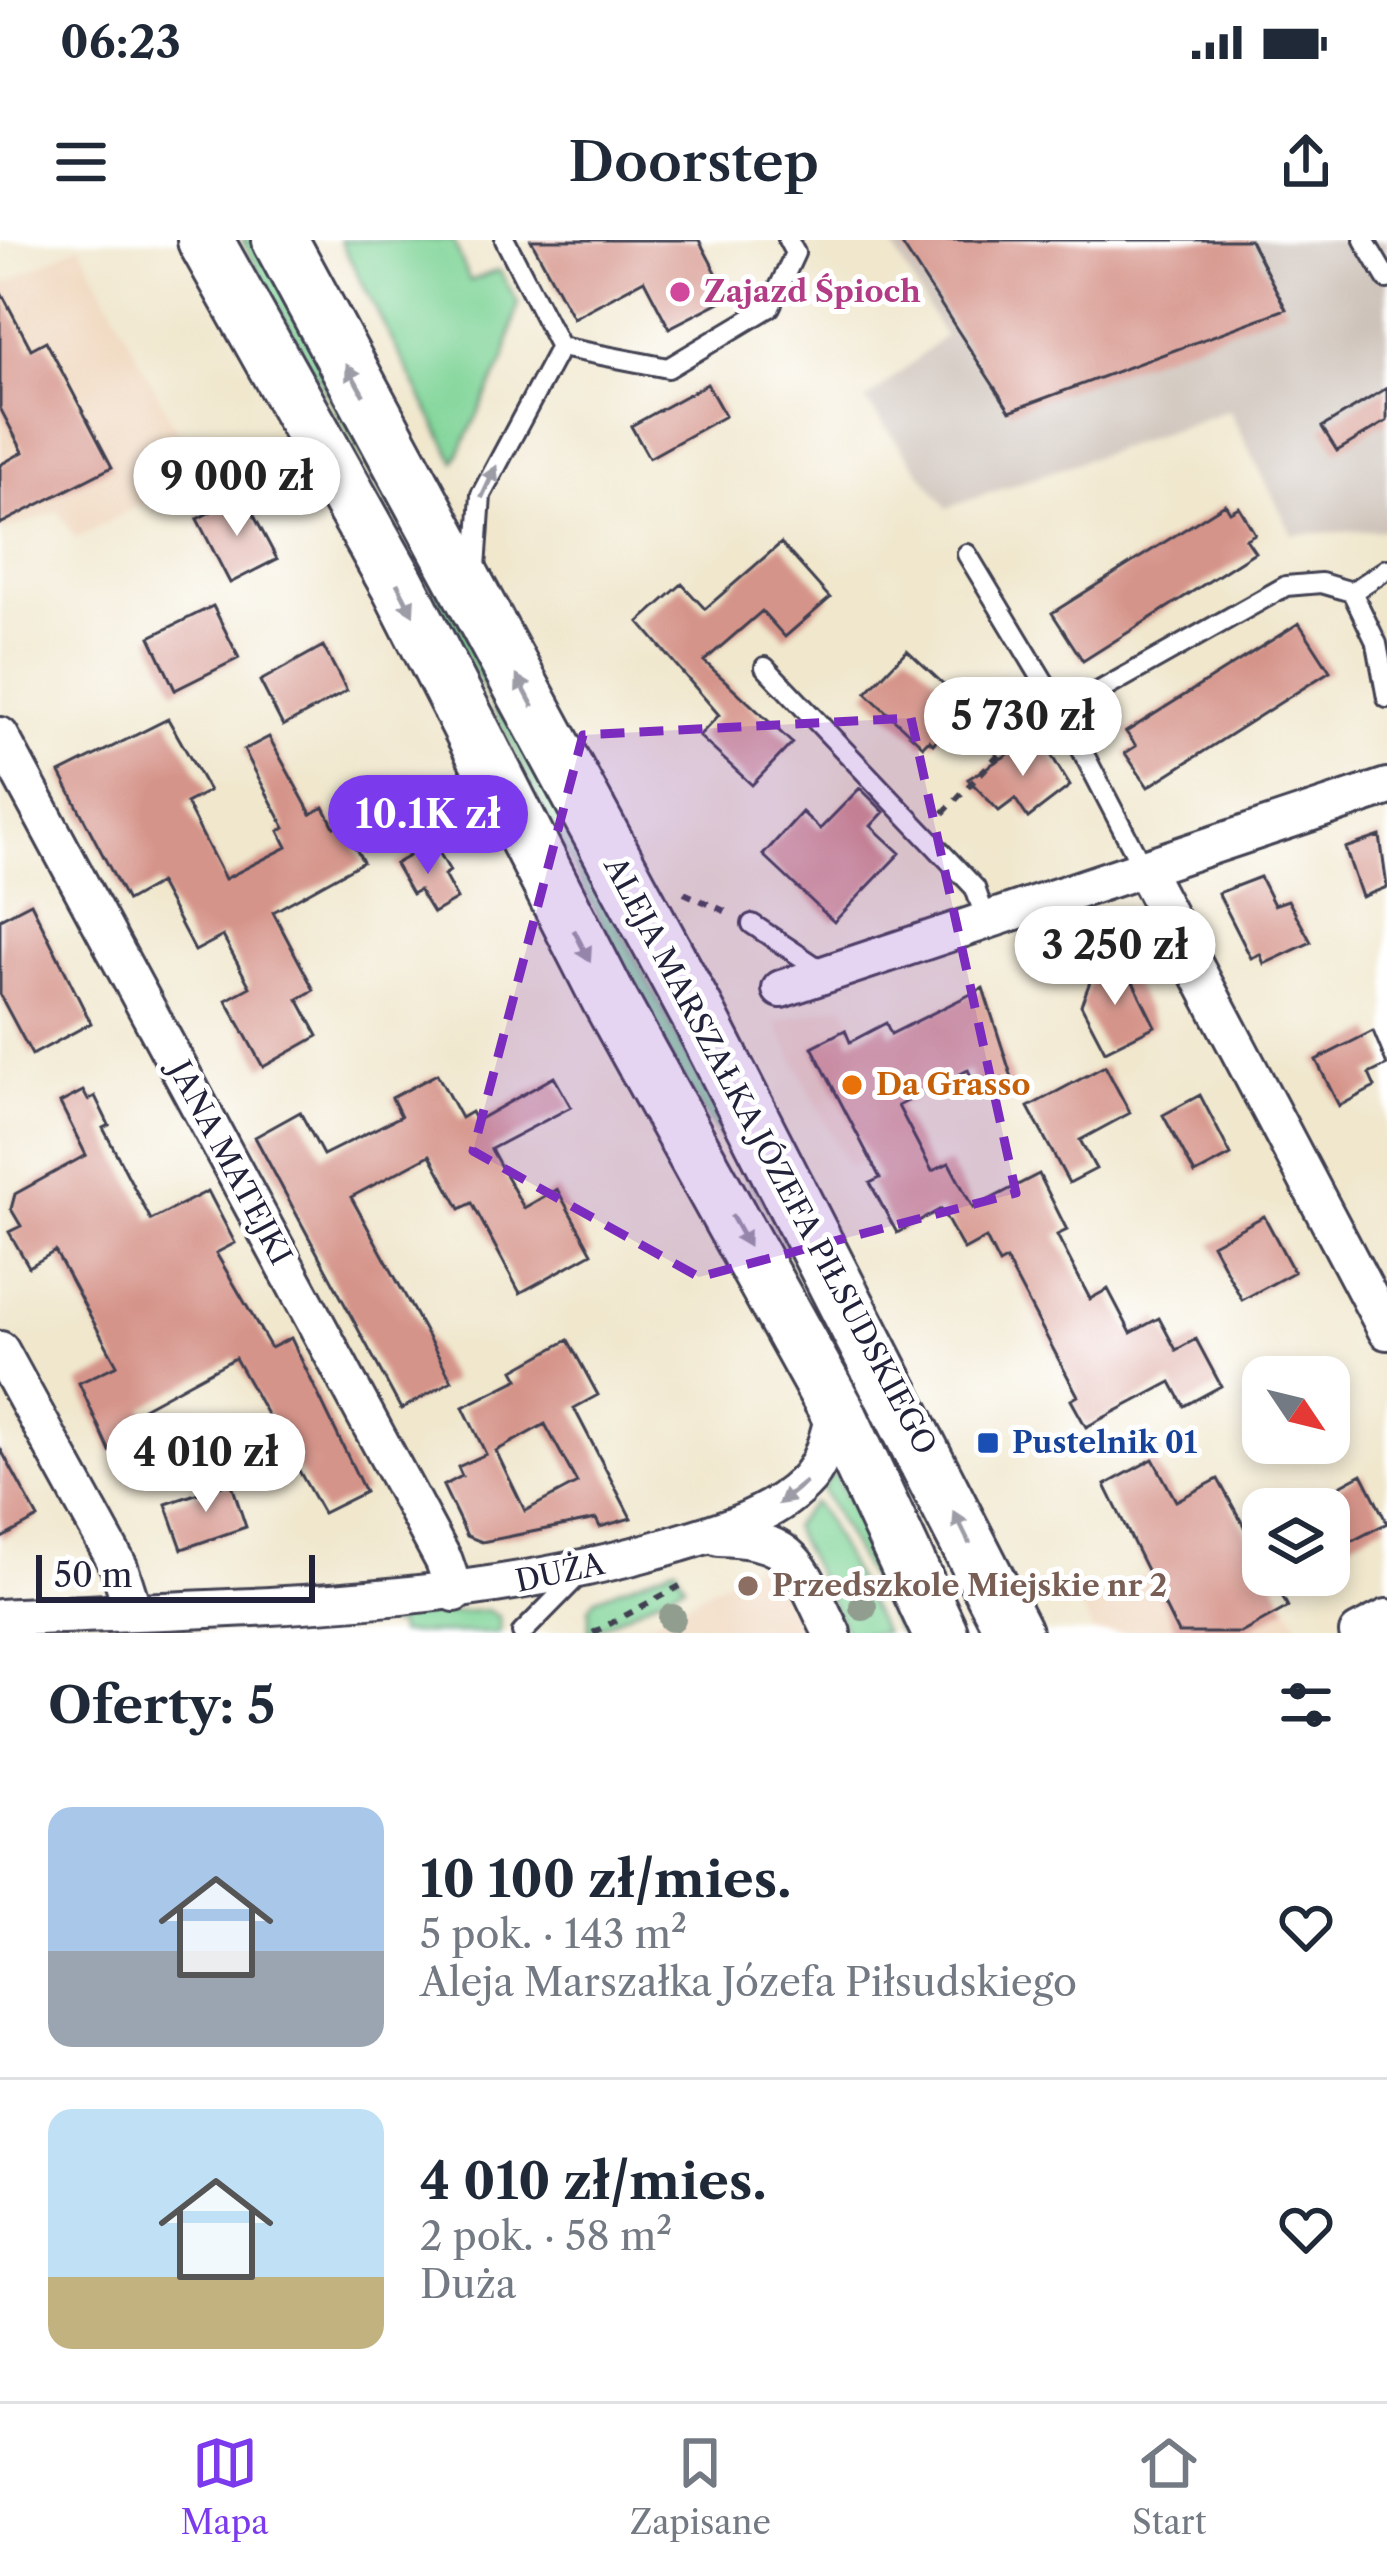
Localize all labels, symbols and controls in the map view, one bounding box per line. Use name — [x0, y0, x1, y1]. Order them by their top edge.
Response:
text: 06:23 — [60, 14, 181, 70]
icon: menu — [48, 129, 114, 195]
text: Doorstep — [568, 129, 819, 195]
icon: share — [1273, 129, 1339, 195]
place label: Zajazd Śpioch — [704, 273, 921, 310]
marker: Zajazd Śpioch — [667, 279, 693, 305]
one-way arrow — [346, 363, 367, 396]
pin: 9 000 zł — [113, 437, 361, 539]
text: 9 000 zł — [160, 452, 314, 500]
one-way arrow — [479, 464, 499, 499]
one-way arrow — [394, 581, 415, 616]
one-way arrow — [515, 674, 536, 709]
pin: 5 730 zł — [899, 677, 1147, 779]
text: 5 730 zł — [951, 692, 1095, 740]
pin: 10.1K zł — [304, 775, 552, 877]
text: 10.1K zł — [355, 790, 501, 838]
street label: ALEJA MARSZAŁKA JÓZEFA PIŁSUDSKIEGO — [596, 850, 944, 1461]
pin: 3 250 zł — [991, 906, 1239, 1008]
text: 3 250 zł — [1042, 921, 1188, 969]
one-way arrow — [572, 929, 592, 964]
street label: JANA MATEJKI — [159, 1051, 300, 1271]
place label: Da Grasso — [876, 1066, 1030, 1103]
marker: Da Grasso — [839, 1072, 865, 1098]
one-way arrow — [729, 1214, 750, 1249]
north arrow — [1242, 1356, 1350, 1464]
map controls — [1242, 1356, 1350, 1596]
pin: 4 010 zł — [82, 1413, 330, 1515]
place label: Pustelnik 01 — [1012, 1424, 1198, 1461]
text: 4 010 zł — [133, 1428, 279, 1476]
marker: Pustelnik 01 — [975, 1430, 1001, 1456]
one-way arrow — [776, 1480, 807, 1505]
button: layers — [1242, 1488, 1350, 1596]
one-way arrow — [953, 1511, 973, 1545]
street label: DUŻA — [512, 1545, 608, 1600]
scale bar — [36, 1549, 315, 1602]
text: 50 m — [54, 1555, 132, 1596]
place label: Przedszkole Miejskie nr 2 — [772, 1567, 1167, 1604]
marker: Przedszkole Miejskie nr 2 — [735, 1573, 761, 1599]
icon: filters — [1273, 1672, 1339, 1738]
text: Oferty: 5 — [48, 1674, 275, 1736]
text: 10 100 zł/mies. — [420, 1848, 791, 1910]
icon: home — [144, 1855, 288, 1999]
icon: heart — [1273, 1894, 1339, 1960]
text: 5 pok. · 143 m² — [420, 1910, 687, 1958]
text: Aleja Marszałka Józefa Piłsudskiego — [420, 1958, 1077, 2006]
text: 4 010 zł/mies. — [420, 2150, 767, 2212]
icon: home — [144, 2157, 288, 2301]
icon: heart — [1273, 2196, 1339, 2262]
text: 2 pok. · 58 m² — [420, 2212, 672, 2260]
text: Duża — [420, 2260, 516, 2308]
tab: Mapa — [181, 2430, 269, 2543]
tab: Zapisane — [630, 2430, 771, 2543]
tab: Start — [1132, 2430, 1206, 2543]

